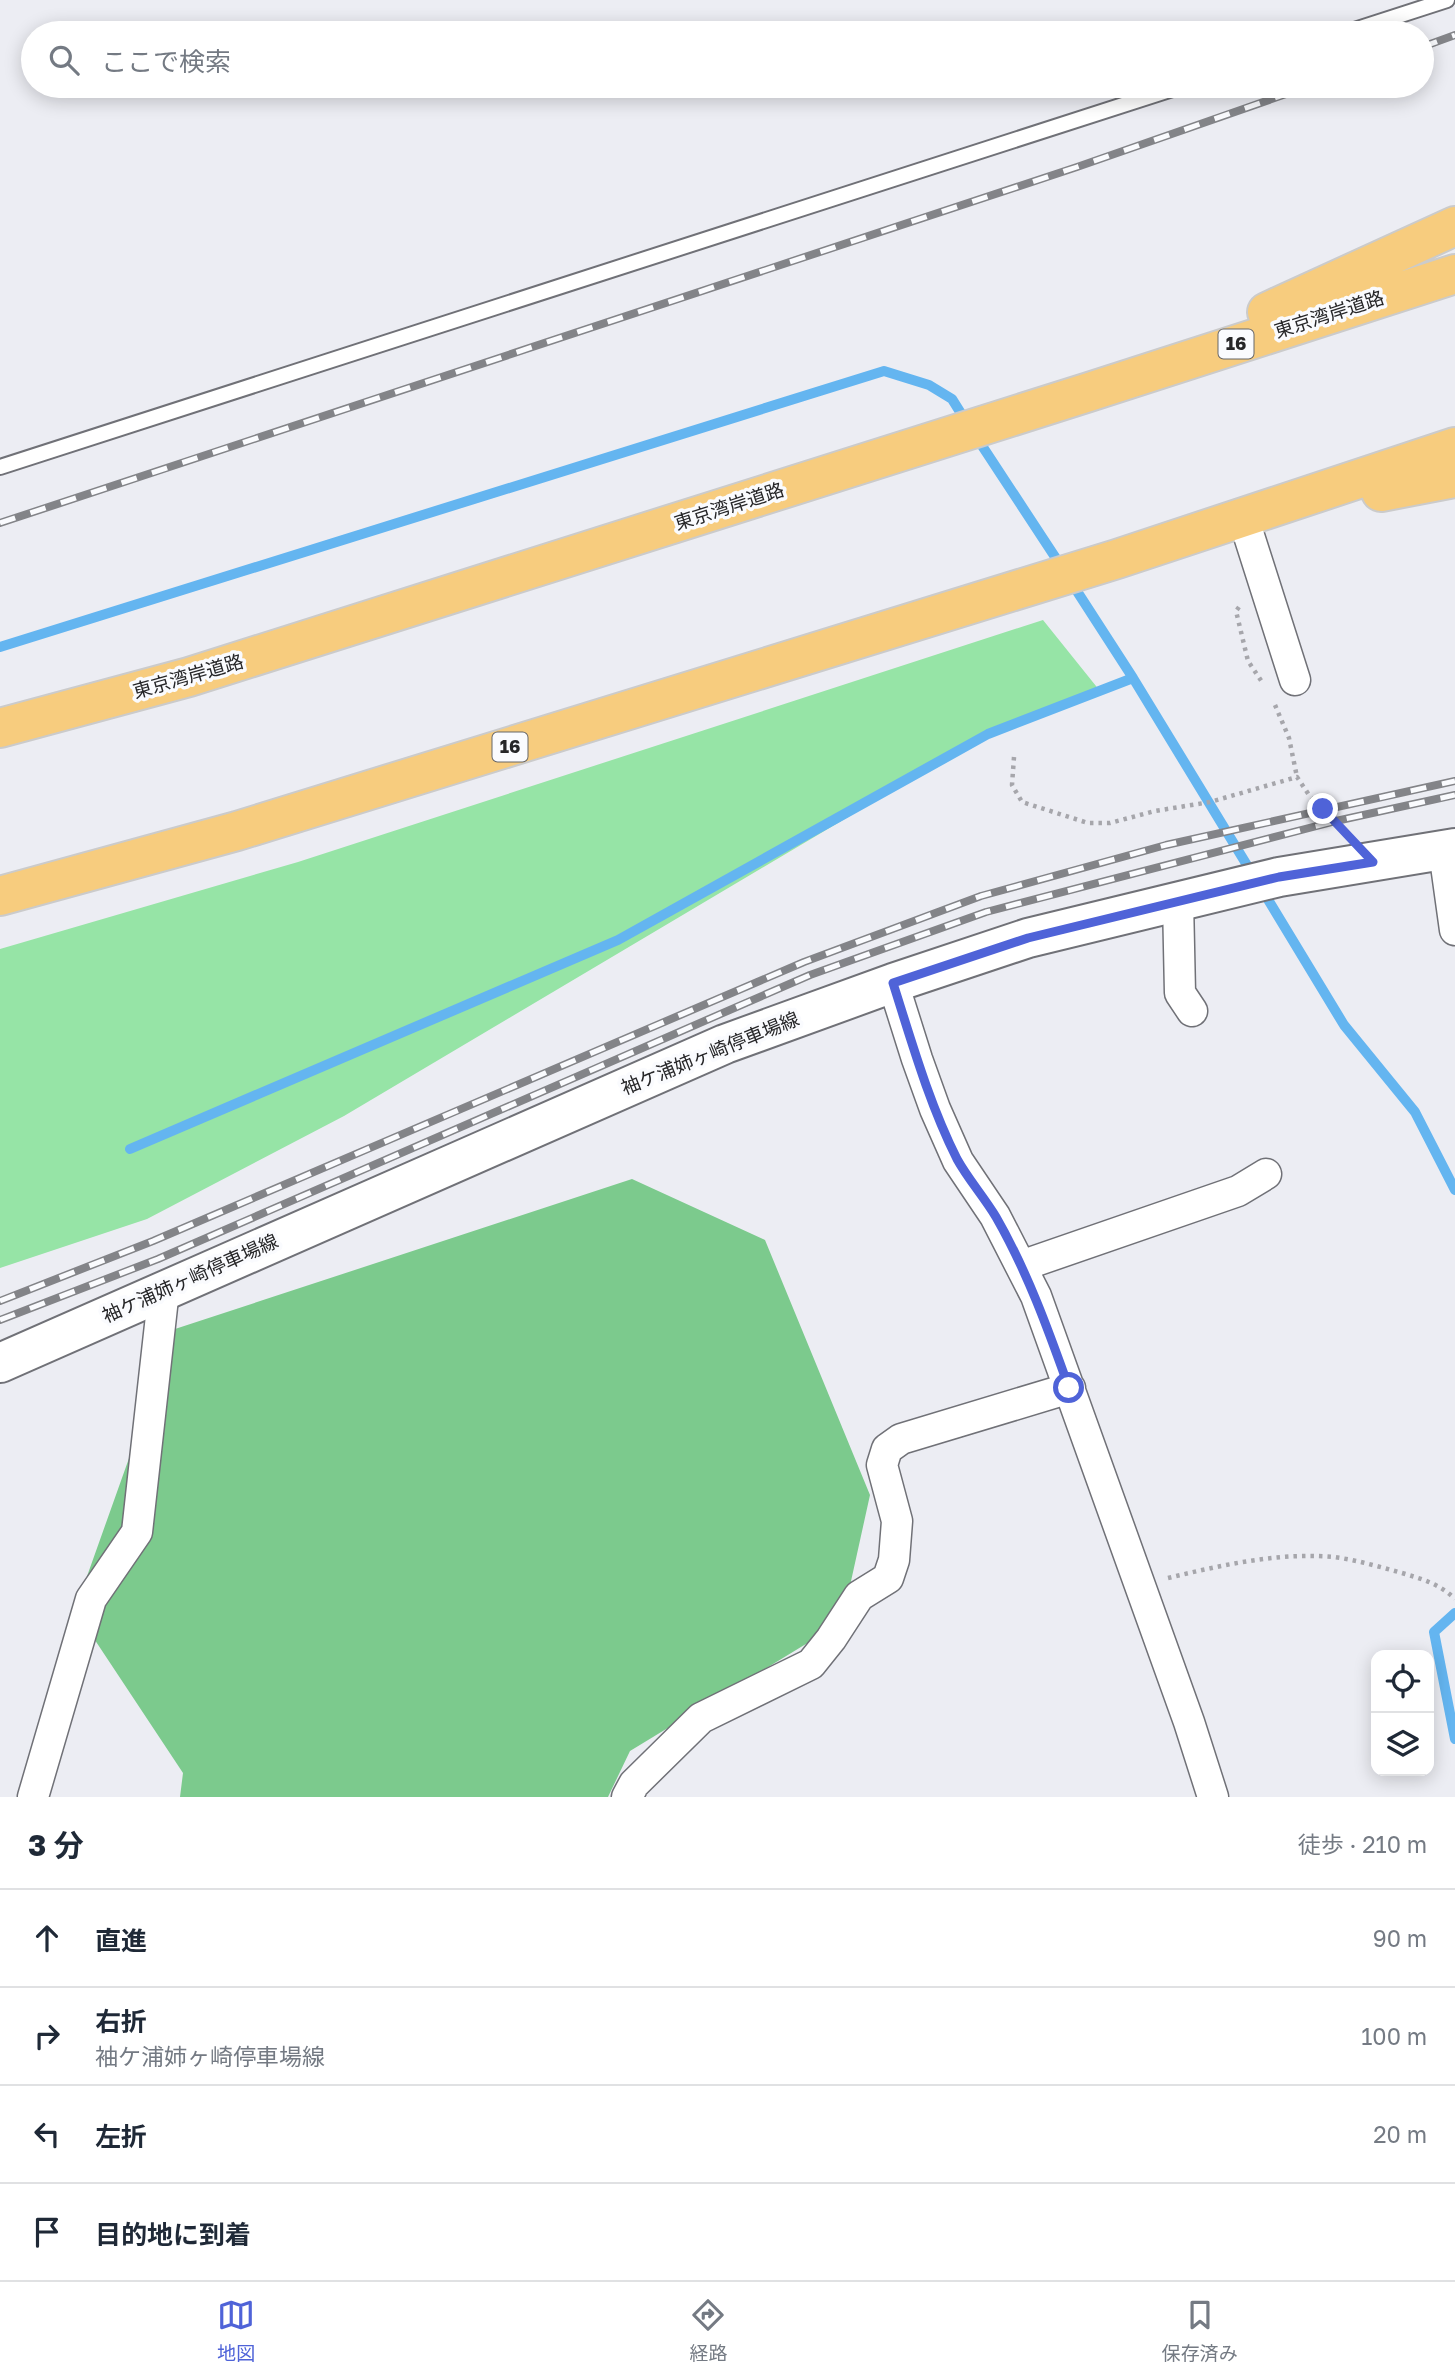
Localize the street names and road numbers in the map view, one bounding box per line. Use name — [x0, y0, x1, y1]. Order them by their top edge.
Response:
street label: 東京湾岸道路 — [1271, 285, 1387, 342]
road number: 16 — [1218, 330, 1254, 358]
street label: 東京湾岸道路 — [671, 477, 787, 534]
street label: 東京湾岸道路 — [130, 649, 246, 702]
road number: 16 — [492, 732, 528, 762]
street label: 袖ケ浦姉ヶ崎停車場線 — [617, 1006, 802, 1099]
street label: 袖ケ浦姉ヶ崎停車場線 — [98, 1228, 281, 1327]

